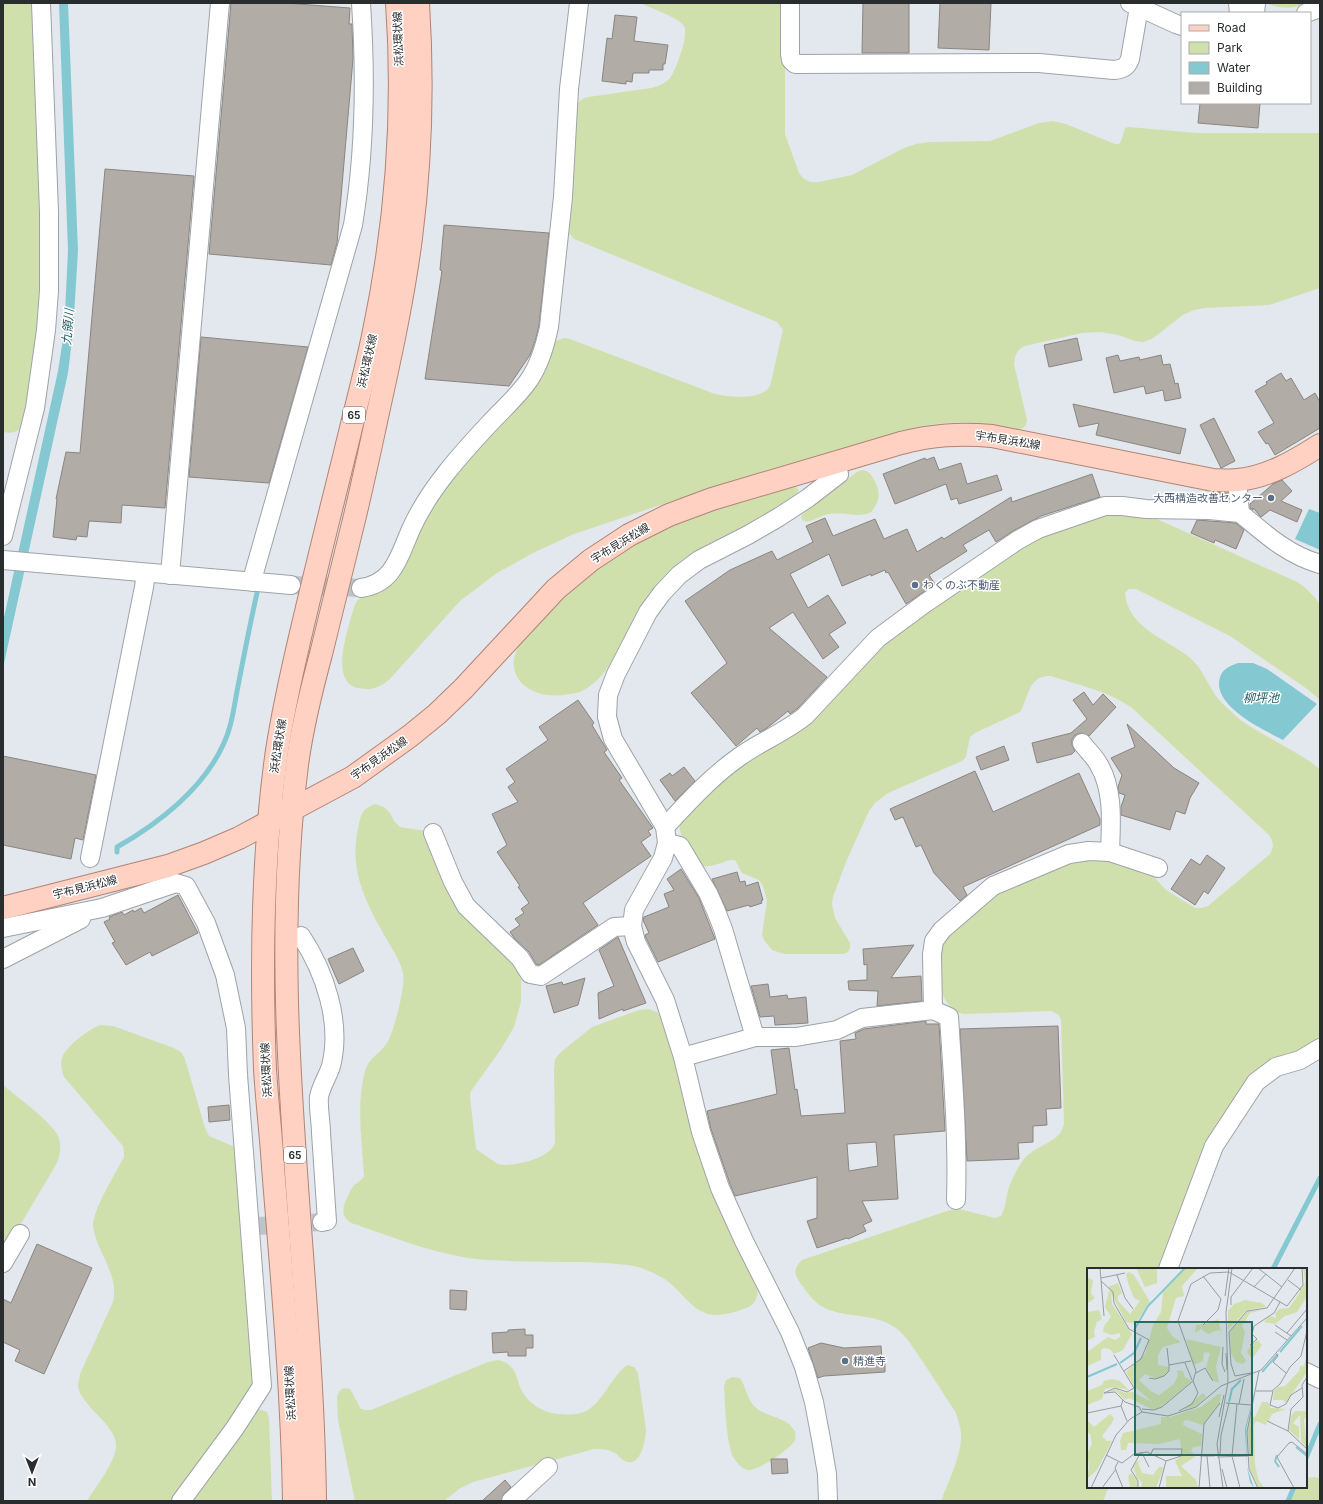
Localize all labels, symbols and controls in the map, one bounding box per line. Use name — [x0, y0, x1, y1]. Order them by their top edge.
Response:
street label: 浜松環状線 — [390, 11, 406, 67]
legend — [1181, 12, 1311, 104]
text: Road — [1217, 20, 1246, 35]
text: Park — [1217, 40, 1243, 55]
text: Water — [1217, 60, 1251, 75]
text: Building — [1217, 80, 1262, 95]
water label: 九領川 — [58, 306, 77, 346]
street label: 浜松環状線 — [354, 333, 380, 389]
road number: 65 — [343, 407, 365, 423]
street label: 宇布見浜松線 — [974, 428, 1042, 452]
place label: 大西構造改善センター — [1153, 491, 1263, 505]
marker: 大西構造改善センター — [1266, 493, 1276, 503]
street label: 宇布見浜松線 — [588, 520, 652, 566]
place label: わくのぶ不動産 — [923, 578, 1000, 592]
marker: わくのぶ不動産 — [910, 580, 920, 590]
water label: 柳坪池 — [1243, 690, 1280, 705]
street label: 浜松環状線 — [267, 718, 289, 774]
street label: 宇布見浜松線 — [348, 733, 410, 783]
street label: 宇布見浜松線 — [51, 872, 119, 902]
street label: 浜松環状線 — [258, 1042, 274, 1098]
road number: 65 — [284, 1147, 306, 1163]
inset map — [1087, 1268, 1307, 1488]
place label: 精進寺 — [853, 1354, 886, 1368]
marker: 精進寺 — [840, 1356, 850, 1366]
street label: 浜松環状線 — [282, 1365, 298, 1421]
north arrow — [12, 1452, 52, 1492]
text: N — [28, 1475, 36, 1489]

